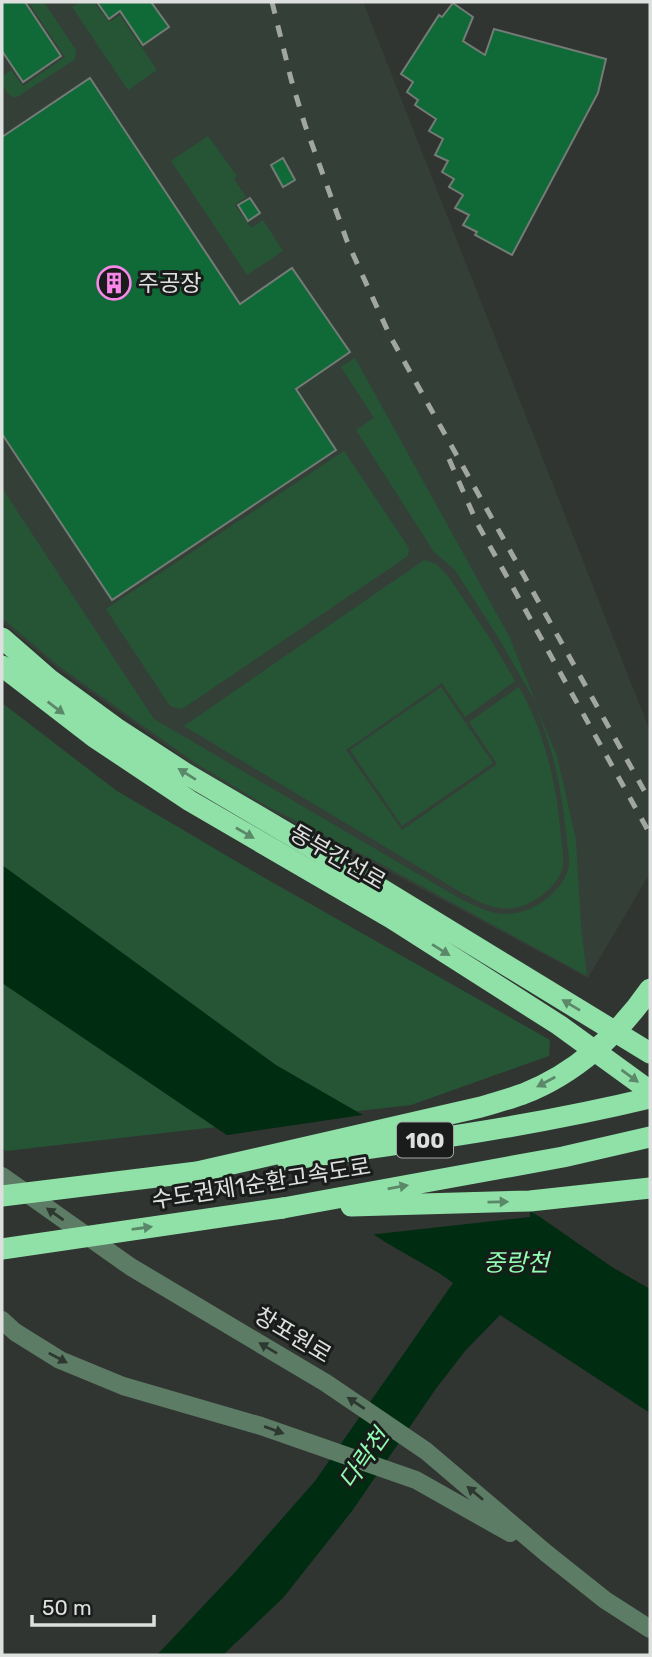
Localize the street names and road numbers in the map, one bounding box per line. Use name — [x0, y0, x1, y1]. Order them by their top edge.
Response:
street label: 동부간선로 — [285, 818, 391, 896]
road number: 100 — [397, 1122, 453, 1158]
street label: 수도권제1순환고속도로 — [149, 1152, 373, 1214]
street label: 창포원로 — [250, 1301, 336, 1369]

